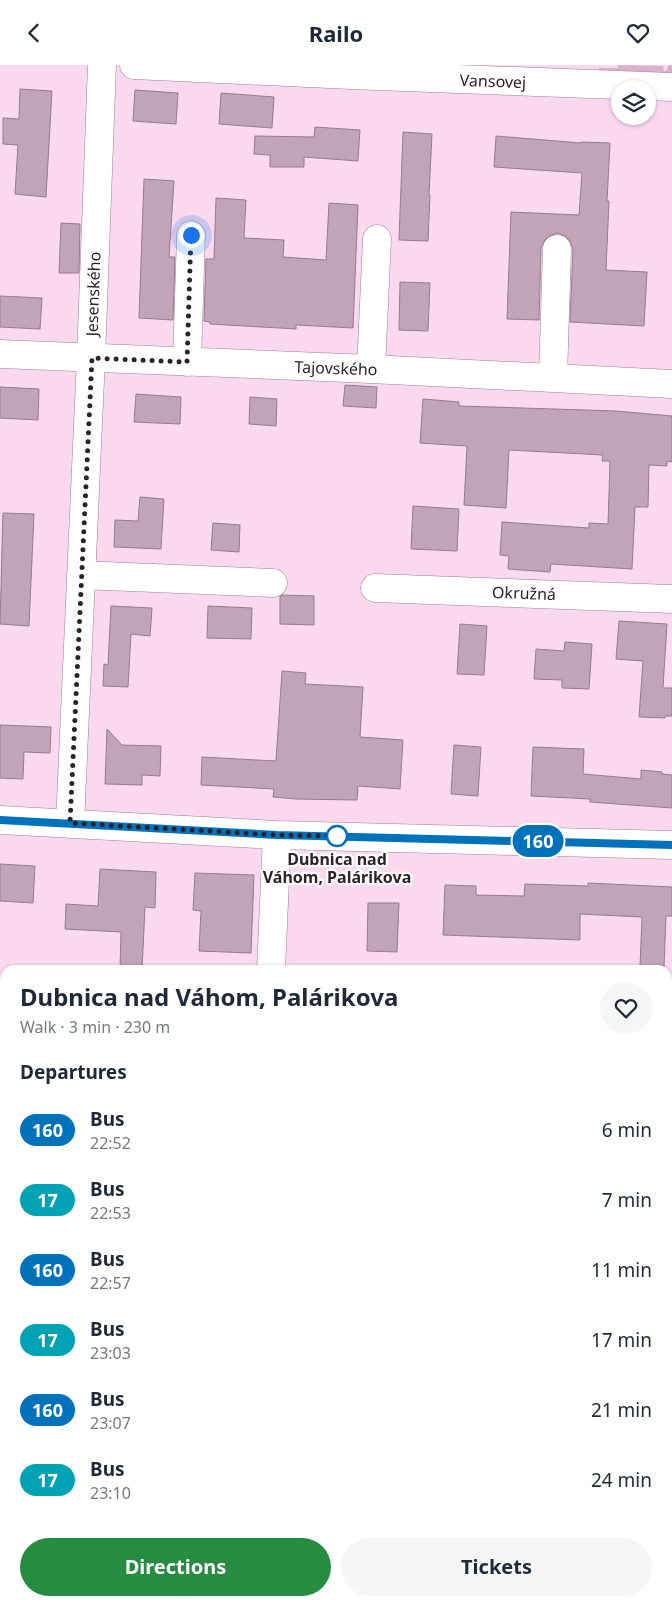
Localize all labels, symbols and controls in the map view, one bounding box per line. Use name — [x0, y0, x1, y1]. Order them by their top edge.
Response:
text: Railo — [309, 18, 363, 48]
icon: back — [20, 19, 48, 47]
icon: heart — [624, 19, 652, 47]
street label: Vansovej — [459, 69, 527, 93]
map controls — [611, 80, 656, 125]
button: layers — [611, 80, 656, 125]
your location — [179, 223, 204, 248]
street label: Jesenského — [80, 251, 105, 339]
street label: Tajovského — [294, 356, 378, 380]
street label: Okružná — [492, 581, 556, 605]
marker: Dubnica nad Váhom, Palárikova — [326, 825, 348, 847]
line badge: 160 — [509, 825, 567, 857]
text: 160 — [523, 829, 553, 853]
place label: Dubnica nad Váhom, Palárikova — [263, 848, 411, 888]
text: Dubnica nad Váhom, Palárikova — [20, 980, 398, 1013]
button: heart — [600, 982, 652, 1034]
text: Walk · 3 min · 230 m — [20, 1016, 170, 1038]
text: Departures — [20, 1059, 127, 1085]
text: Bus — [90, 1106, 125, 1132]
text: 6 min — [602, 1117, 652, 1143]
text: 160 — [32, 1118, 63, 1142]
text: 22:52 — [90, 1132, 131, 1154]
text: Bus — [90, 1176, 125, 1202]
text: 7 min — [602, 1187, 652, 1213]
text: 17 — [37, 1188, 58, 1212]
text: 22:53 — [90, 1202, 131, 1224]
text: Bus — [90, 1246, 125, 1272]
text: 11 min — [591, 1257, 652, 1283]
text: 160 — [32, 1258, 63, 1282]
text: 22:57 — [90, 1272, 131, 1294]
text: Bus — [90, 1316, 125, 1342]
text: 17 min — [591, 1327, 652, 1353]
text: 17 — [37, 1328, 58, 1352]
text: 23:03 — [90, 1342, 131, 1364]
text: Bus — [90, 1386, 125, 1412]
text: 21 min — [591, 1397, 652, 1423]
text: 160 — [32, 1398, 63, 1422]
text: 23:07 — [90, 1412, 131, 1434]
text: Bus — [90, 1456, 125, 1482]
text: 24 min — [591, 1467, 652, 1493]
text: 17 — [37, 1468, 58, 1492]
text: 23:10 — [90, 1482, 131, 1504]
button: Directions — [20, 1538, 331, 1596]
button: Tickets — [341, 1538, 652, 1596]

